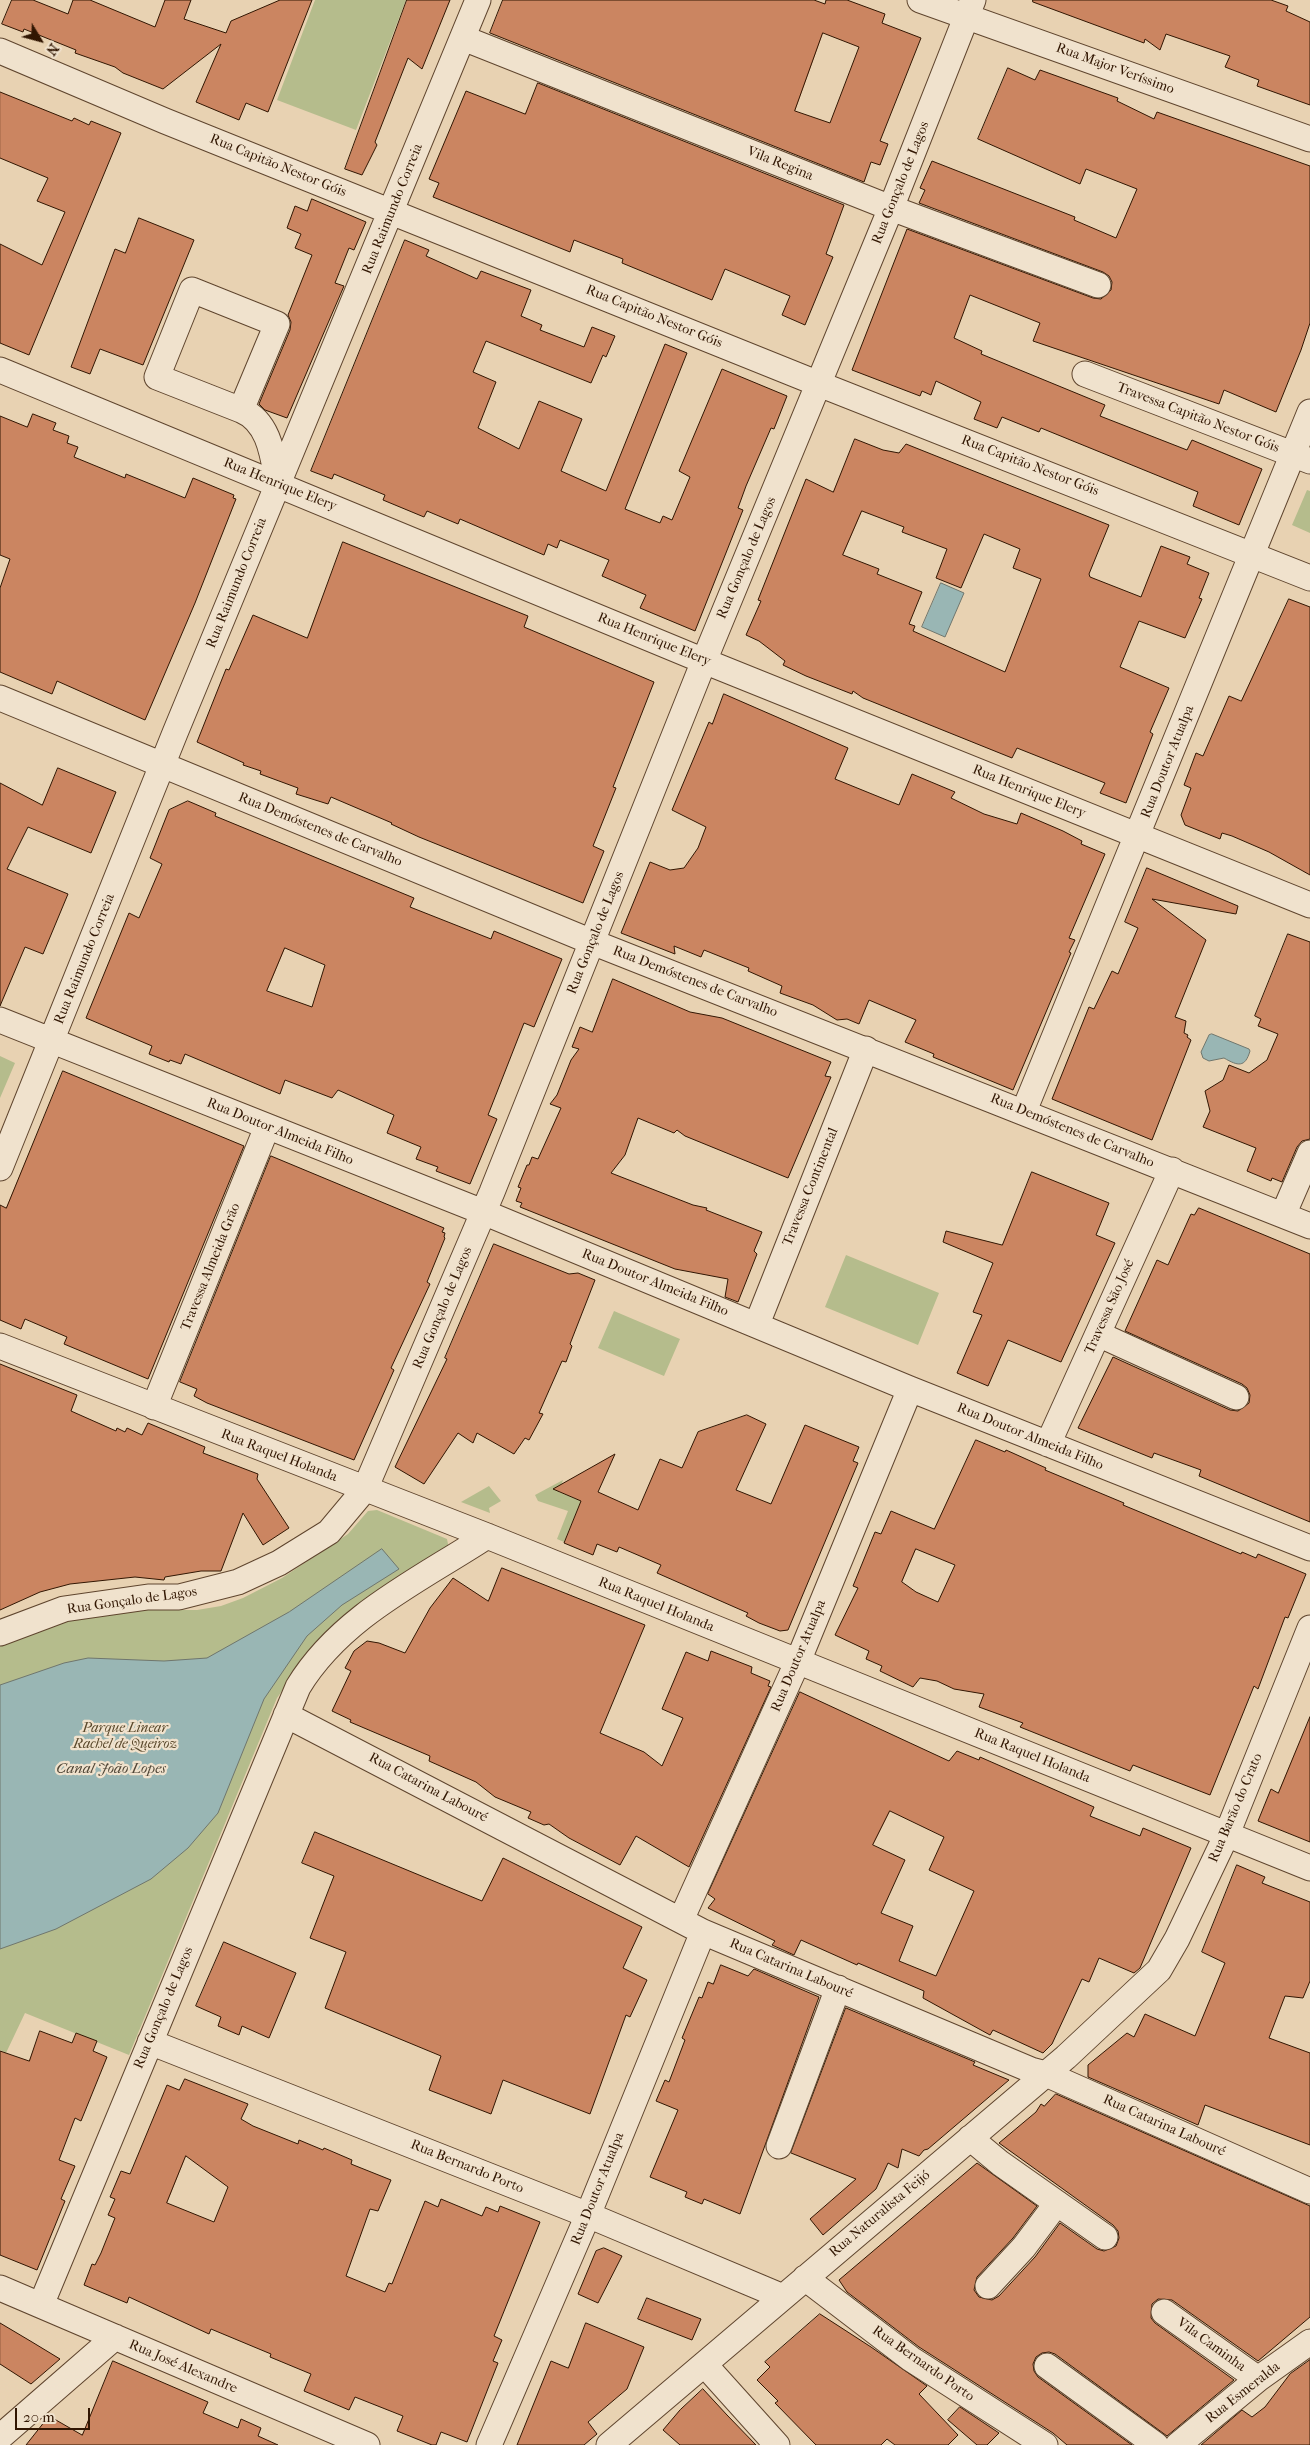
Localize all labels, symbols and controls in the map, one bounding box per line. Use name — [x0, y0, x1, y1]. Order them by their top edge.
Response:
north arrow — [15, 15, 65, 65]
text: N — [42, 40, 62, 59]
street label: Rua Major Veríssimo — [1054, 40, 1176, 98]
street label: Rua Gonçalo de Lagos — [869, 119, 933, 247]
street label: Rua Capitão Nestor Góis — [207, 131, 349, 201]
street label: Rua Raimundo Correia — [359, 141, 427, 277]
street label: Vila Regina — [745, 143, 815, 185]
street label: Rua Capitão Nestor Góis — [583, 282, 725, 352]
street label: Travessa Capitão Nestor Góis — [1114, 379, 1282, 457]
street label: Rua Capitão Nestor Góis — [959, 432, 1101, 500]
street label: Rua Henrique Elery — [221, 455, 339, 515]
street label: Rua Gonçalo de Lagos — [714, 494, 780, 622]
street label: Rua Raimundo Correia — [203, 515, 271, 651]
street label: Rua Henrique Elery — [595, 610, 713, 670]
street label: Rua Doutor Atualpa — [1138, 703, 1198, 821]
street label: Rua Henrique Elery — [970, 762, 1088, 822]
street label: Rua Demóstenes de Carvalho — [236, 789, 404, 871]
street label: Rua Gonçalo de Lagos — [564, 869, 628, 997]
street label: Rua Raimundo Correia — [51, 891, 119, 1027]
street label: Rua Demóstenes de Carvalho — [610, 943, 780, 1021]
street label: Rua Demóstenes de Carvalho — [988, 1090, 1156, 1172]
street label: Rua Doutor Almeida Filho — [204, 1095, 356, 1169]
street label: Travessa Continental — [780, 1125, 842, 1249]
street label: Travessa Almeida Grão — [178, 1201, 244, 1333]
street label: Rua Gonçalo de Lagos — [410, 1244, 476, 1372]
street label: Rua Doutor Almeida Filho — [579, 1246, 731, 1320]
street label: Travessa São José — [1082, 1257, 1138, 1357]
street label: Rua Doutor Almeida Filho — [954, 1400, 1106, 1474]
street label: Rua Raquel Holanda — [218, 1426, 340, 1486]
street label: Rua Raquel Holanda — [596, 1574, 716, 1636]
street label: Rua Gonçalo de Lagos — [66, 1584, 198, 1618]
street label: Rua Doutor Atualpa — [768, 1597, 830, 1715]
park label: Parque Linear Rachel de Queiroz — [73, 1721, 177, 1754]
street label: Rua Raquel Holanda — [972, 1725, 1092, 1787]
street label: Rua Catarina Labouré — [366, 1750, 490, 1826]
street label: Rua Barão do Crato — [1205, 1751, 1267, 1865]
water label: Canal João Lopes — [56, 1760, 166, 1778]
street label: Rua Catarina Labouré — [727, 1935, 855, 2003]
street label: Rua Gonçalo de Lagos — [131, 1944, 197, 2072]
street label: Rua Catarina Labouré — [1100, 2091, 1228, 2161]
street label: Rua Doutor Atualpa — [568, 2130, 628, 2248]
street label: Rua Bernardo Porto — [408, 2137, 526, 2197]
street label: Rua Naturalista Feijó — [826, 2167, 934, 2261]
street label: Vila Caminha — [1173, 2314, 1249, 2376]
street label: Rua Bernardo Porto — [869, 2323, 977, 2405]
street label: Rua José Alexandre — [126, 2337, 240, 2397]
street label: Rua Esmeralda — [1202, 2359, 1284, 2427]
scale bar — [18, 2398, 92, 2430]
text: 20 m — [23, 2408, 55, 2426]

